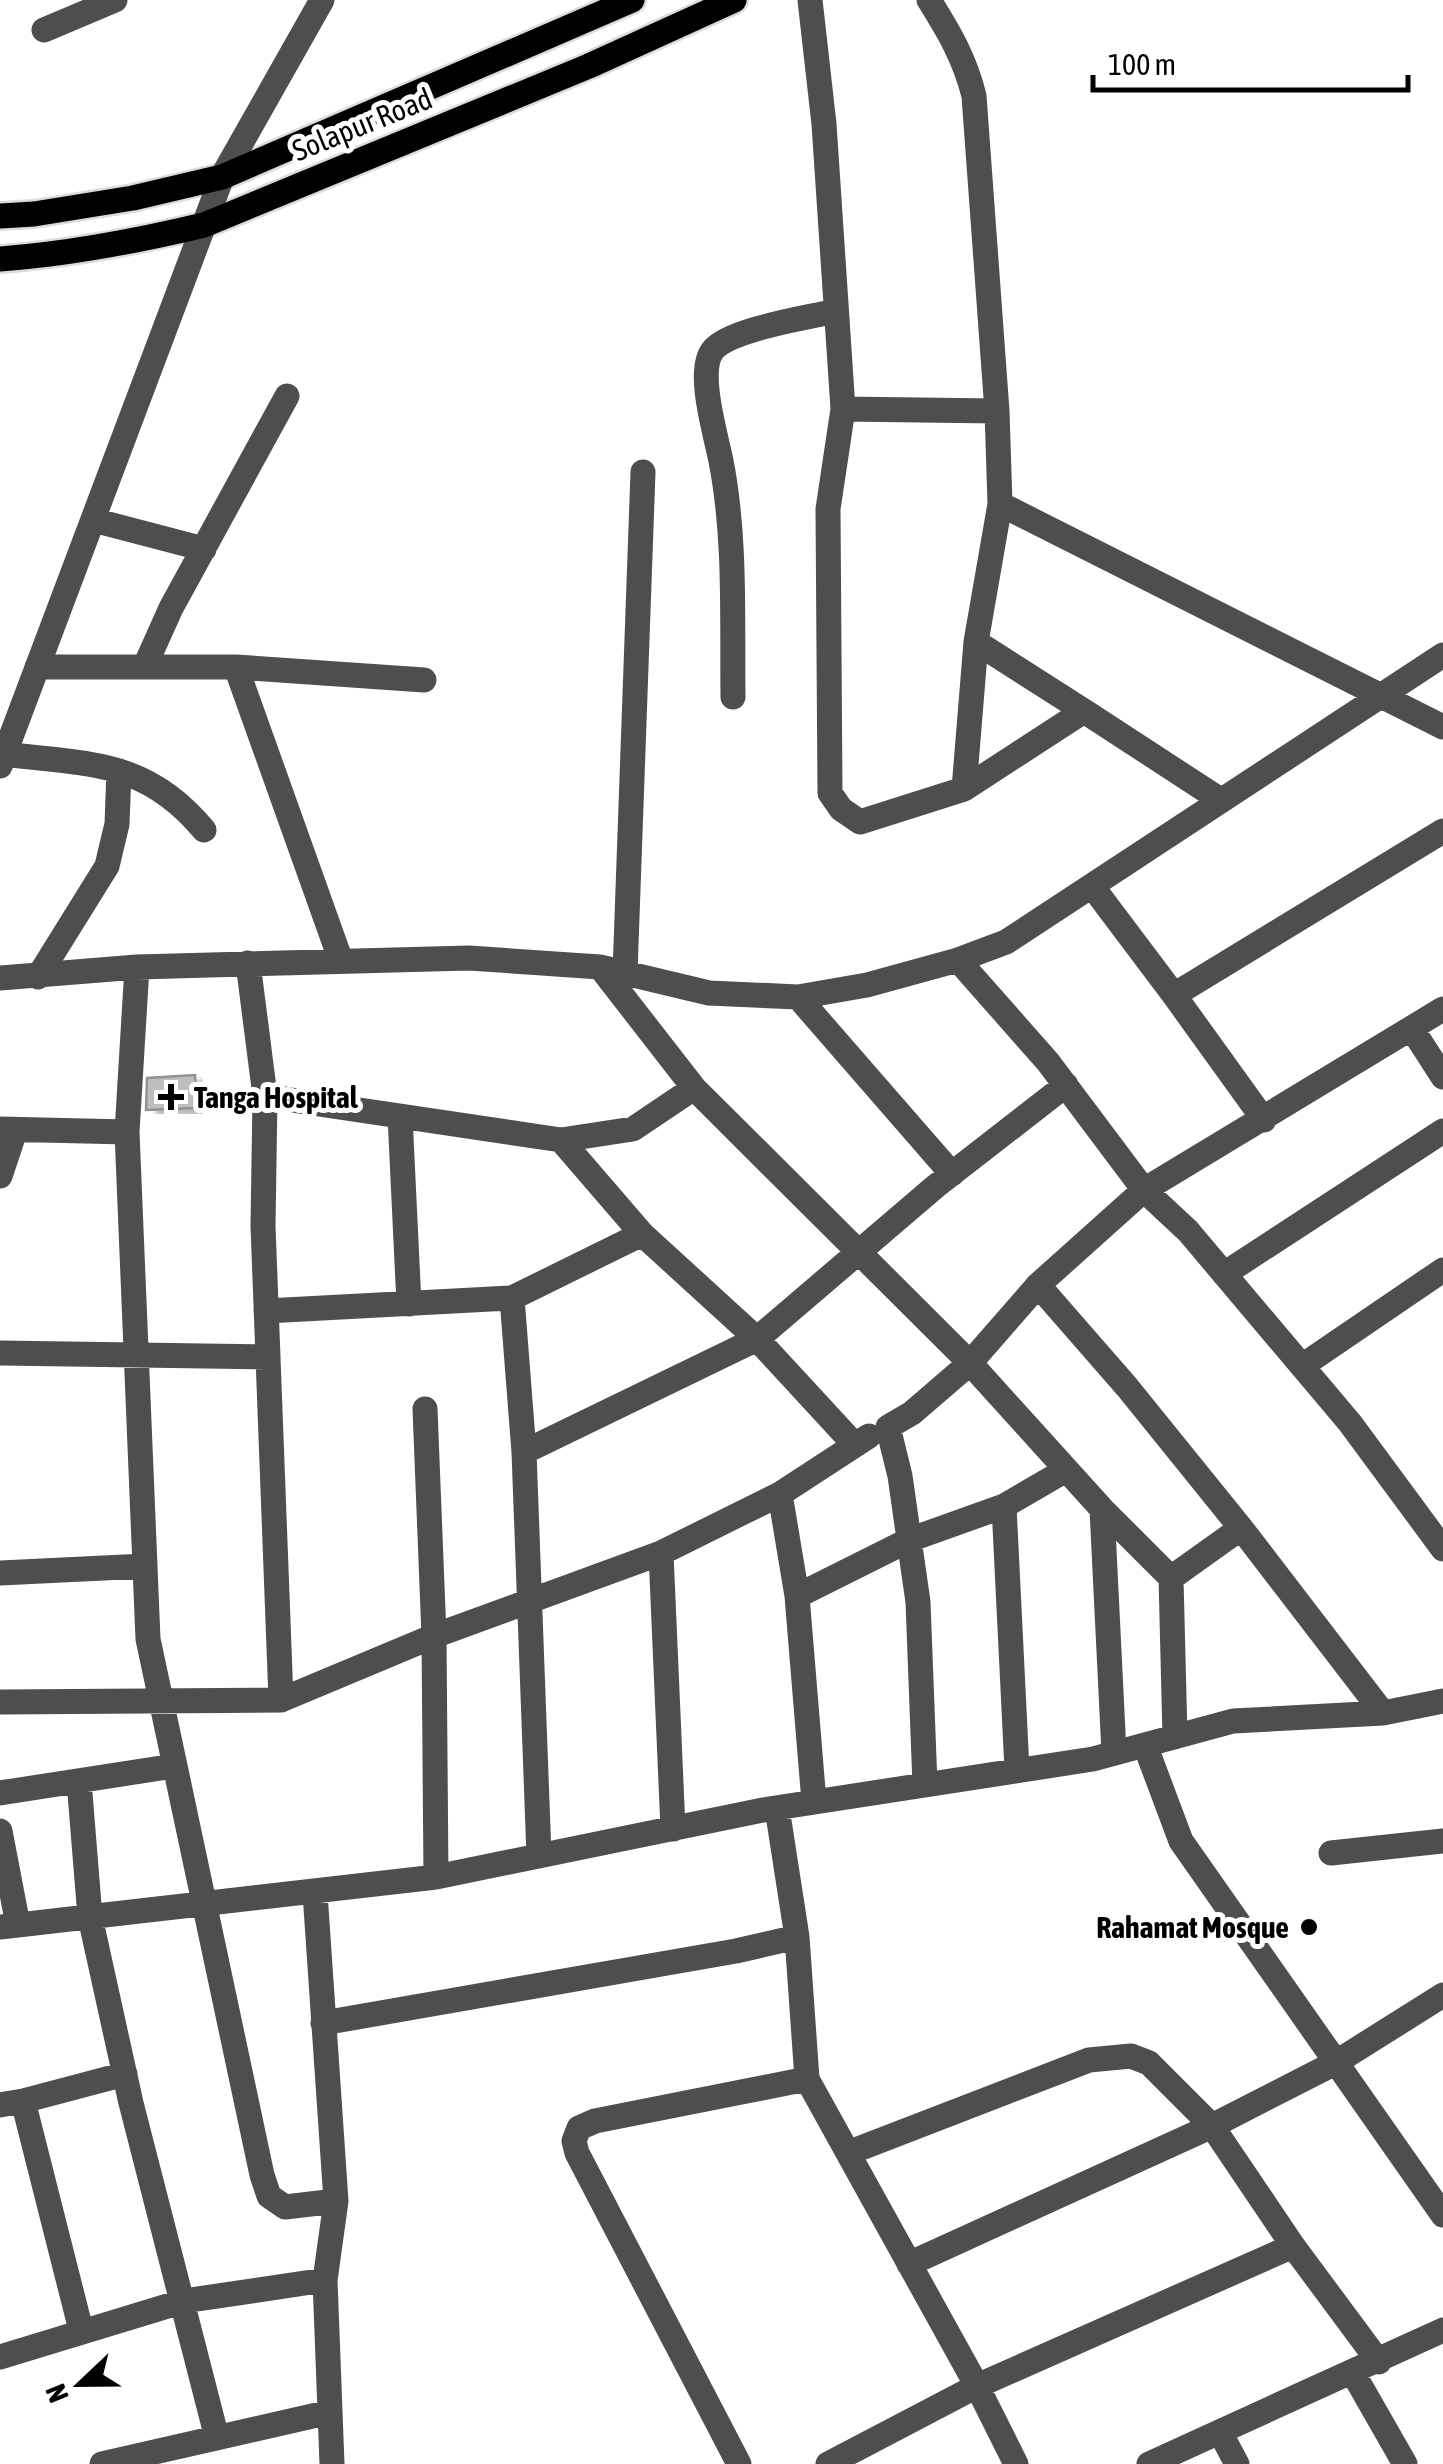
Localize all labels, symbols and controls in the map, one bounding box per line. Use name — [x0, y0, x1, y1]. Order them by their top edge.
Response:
scale bar — [1093, 30, 1408, 92]
text: 100 m — [1108, 47, 1176, 81]
street label: Solapur Road — [287, 81, 437, 167]
place label: Tanga Hospital — [194, 1080, 359, 1114]
marker: Tanga Hospital — [158, 1084, 184, 1110]
place label: Rahamat Mosque — [1096, 1910, 1289, 1944]
marker: Rahamat Mosque — [1298, 1916, 1320, 1938]
north arrow — [30, 2334, 130, 2434]
text: N — [39, 2380, 75, 2407]

